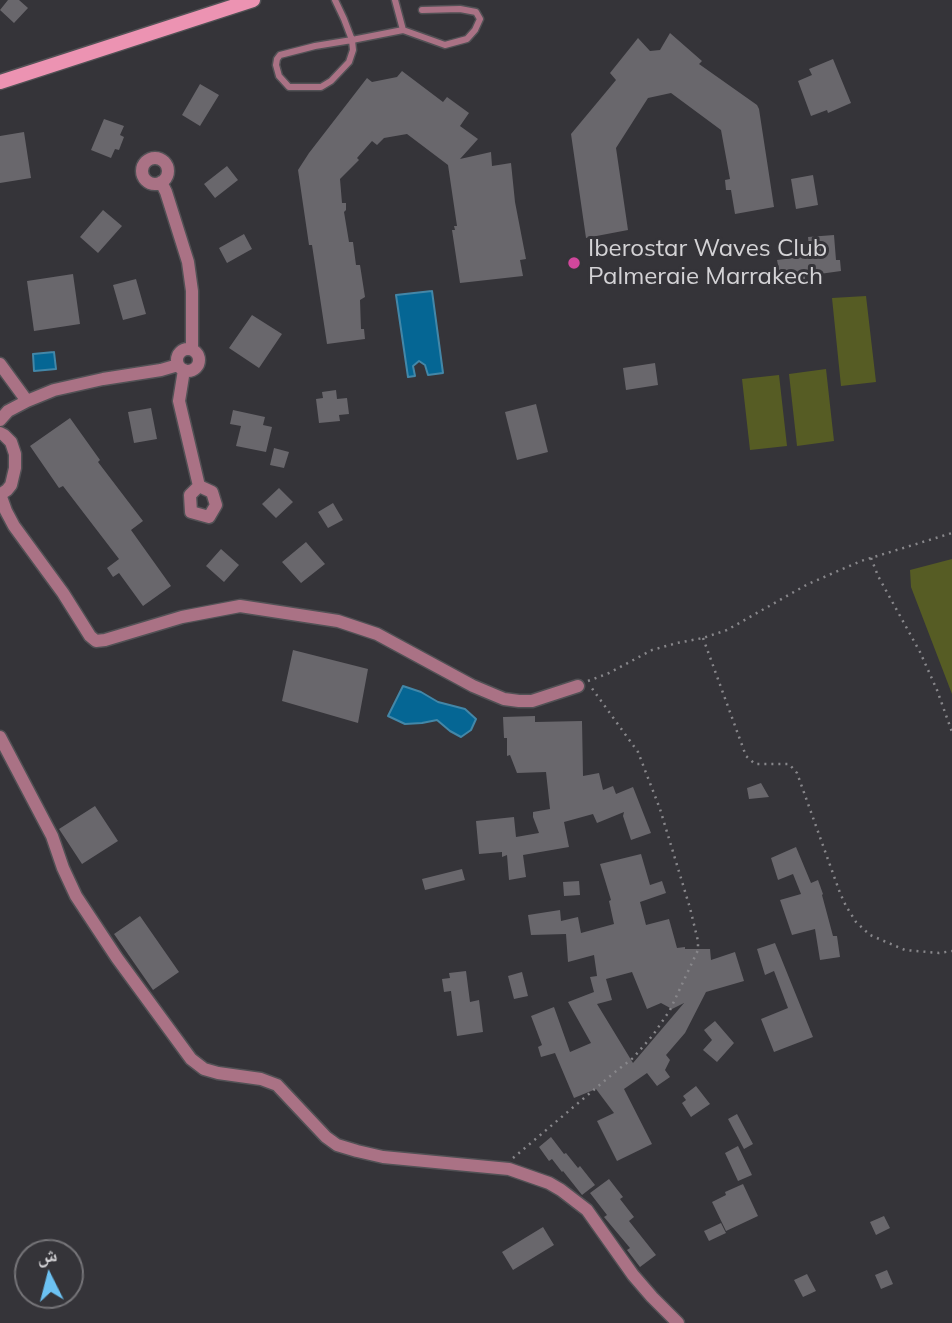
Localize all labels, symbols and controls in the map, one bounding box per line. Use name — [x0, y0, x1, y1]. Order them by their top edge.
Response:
place label: Iberostar Waves Club Palmeraie Marrakech — [588, 235, 827, 291]
marker: Iberostar Waves Club Palmeraie Marrakech — [566, 255, 582, 271]
north arrow — [14, 1239, 84, 1309]
text: ش — [36, 1242, 58, 1268]

